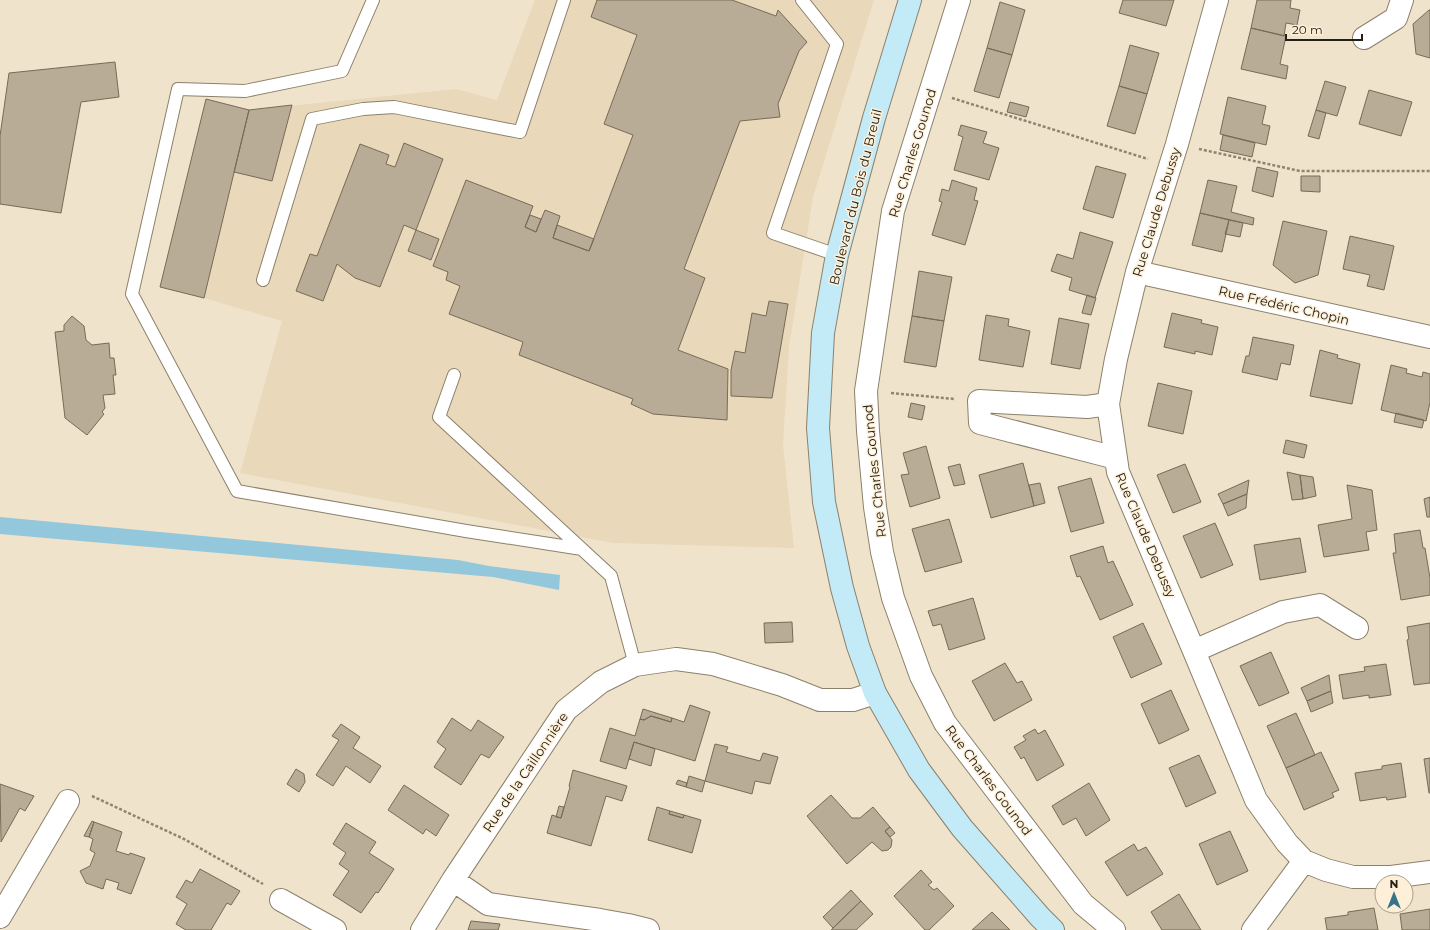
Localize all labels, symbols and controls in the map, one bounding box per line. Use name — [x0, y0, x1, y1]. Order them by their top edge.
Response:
scale bar — [1286, 16, 1362, 42]
text: 20 m — [1292, 22, 1323, 37]
street label: Rue Charles Gounod — [885, 87, 939, 219]
street label: Boulevard du Bois du Breuil — [825, 107, 885, 287]
street label: Rue Claude Debussy — [1129, 144, 1184, 279]
street label: Rue Frédéric Chopin — [1217, 282, 1351, 328]
street label: Rue Charles Gounod — [859, 404, 889, 538]
street label: Rue Claude Debussy — [1112, 470, 1180, 601]
street label: Rue de la Caillonnière — [479, 709, 571, 835]
street label: Rue Charles Gounod — [942, 722, 1036, 838]
north arrow — [1374, 874, 1414, 914]
text: N — [1390, 877, 1398, 891]

